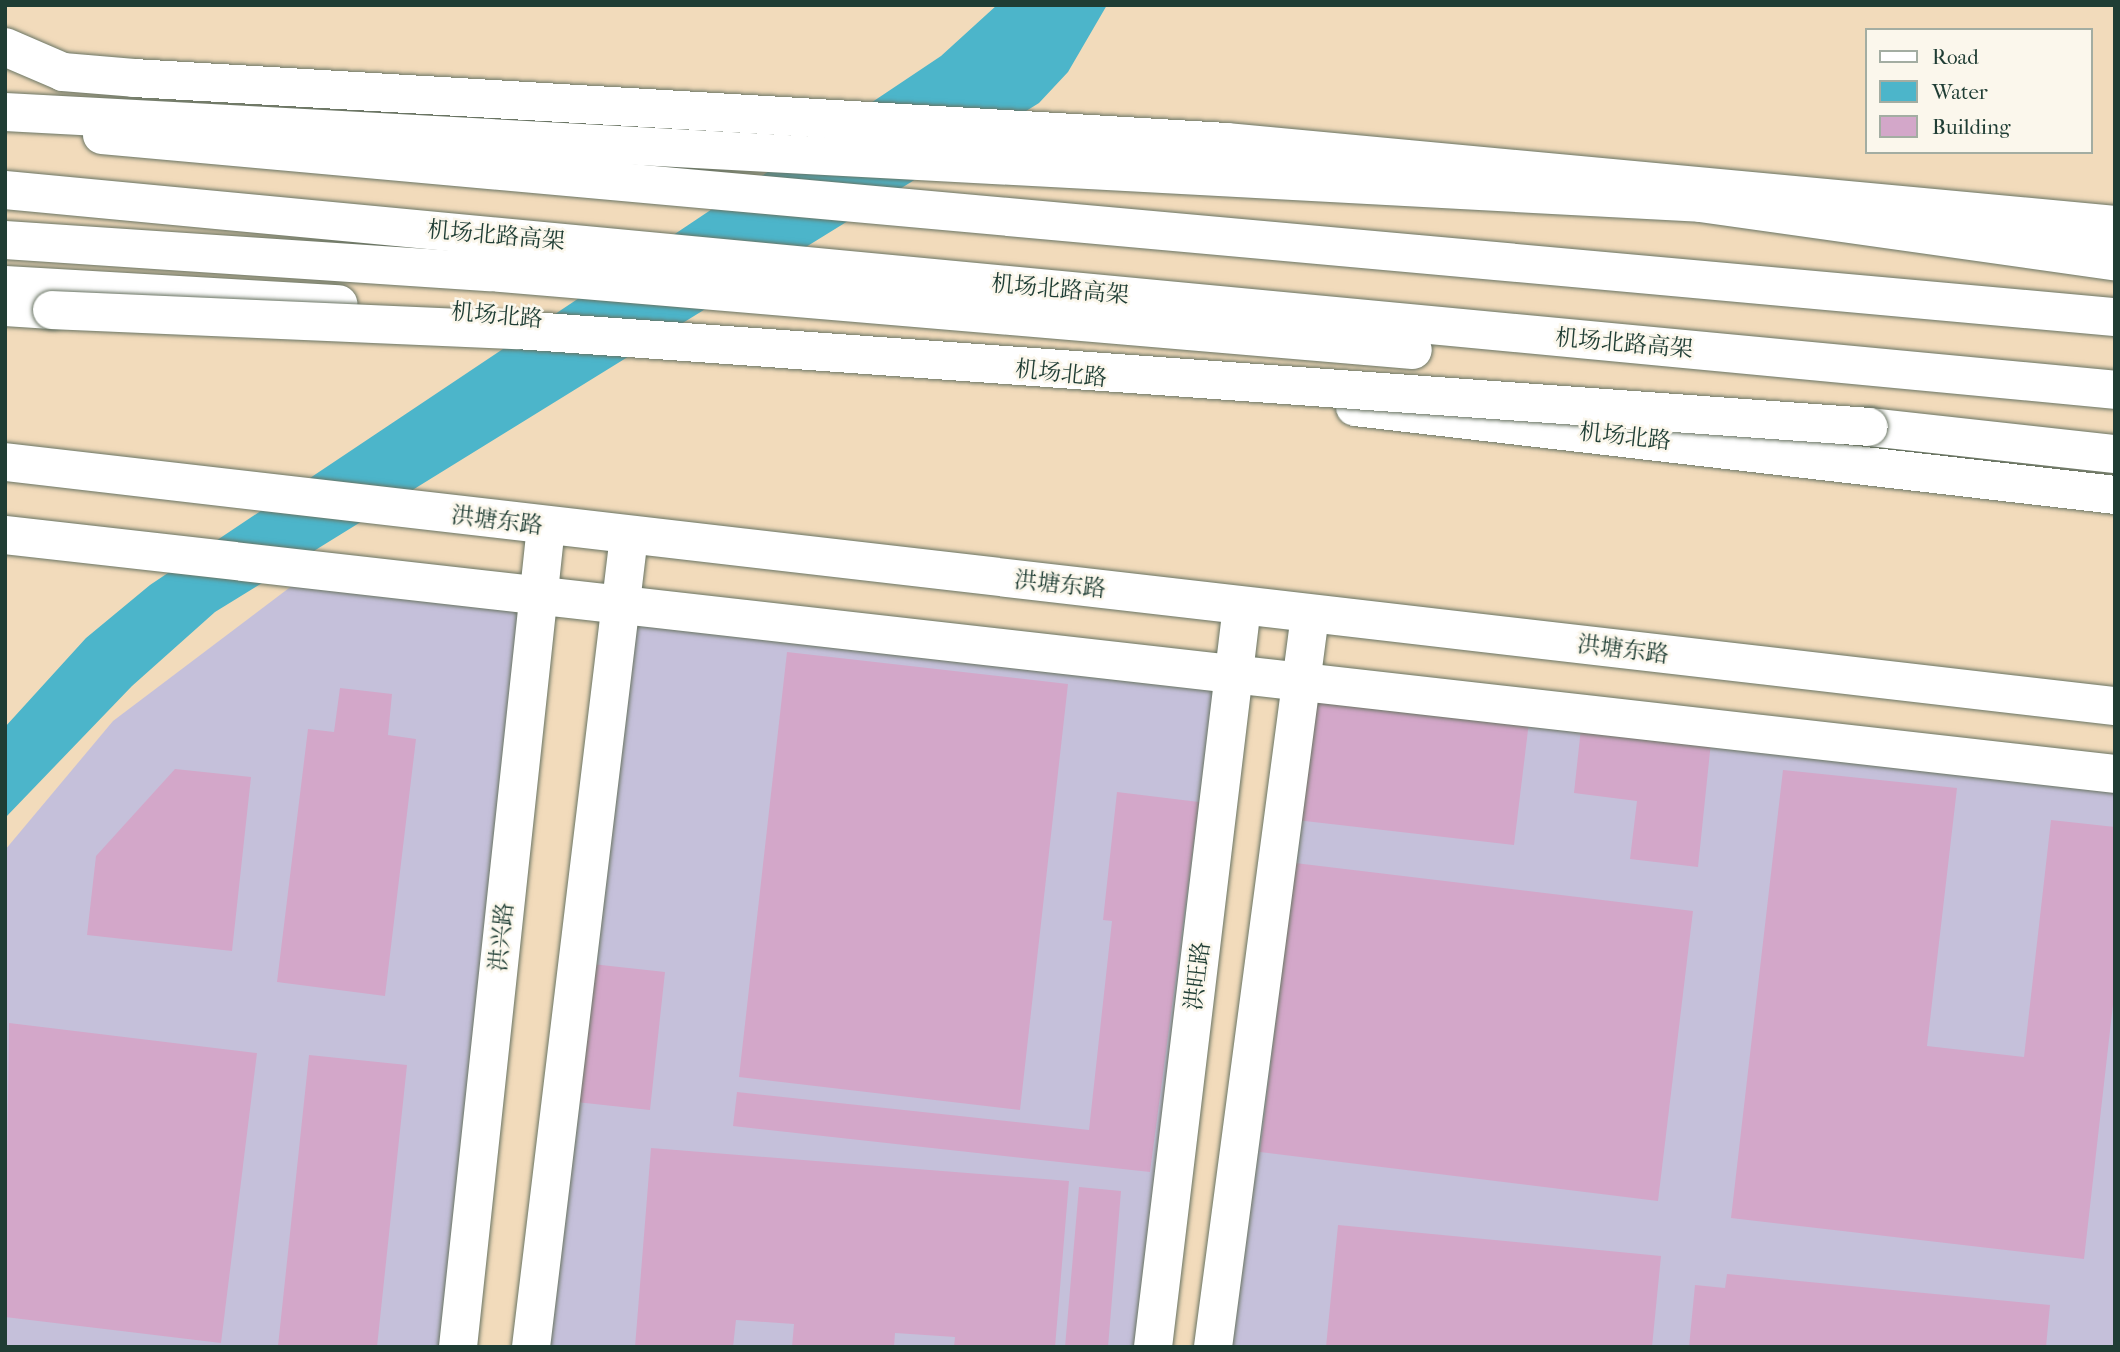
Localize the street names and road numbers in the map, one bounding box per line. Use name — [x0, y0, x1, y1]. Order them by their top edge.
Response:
street label: 机场北路高架 — [426, 216, 566, 256]
street label: 机场北路高架 — [990, 270, 1130, 310]
street label: 机场北路 — [450, 298, 544, 334]
street label: 机场北路高架 — [1554, 324, 1694, 364]
street label: 机场北路 — [1014, 355, 1108, 393]
street label: 机场北路 — [1578, 418, 1672, 456]
street label: 洪塘东路 — [450, 502, 544, 540]
street label: 洪塘东路 — [1013, 566, 1107, 604]
street label: 洪塘东路 — [1576, 631, 1670, 669]
street label: 洪兴路 — [485, 901, 519, 973]
street label: 洪旺路 — [1180, 940, 1216, 1012]

